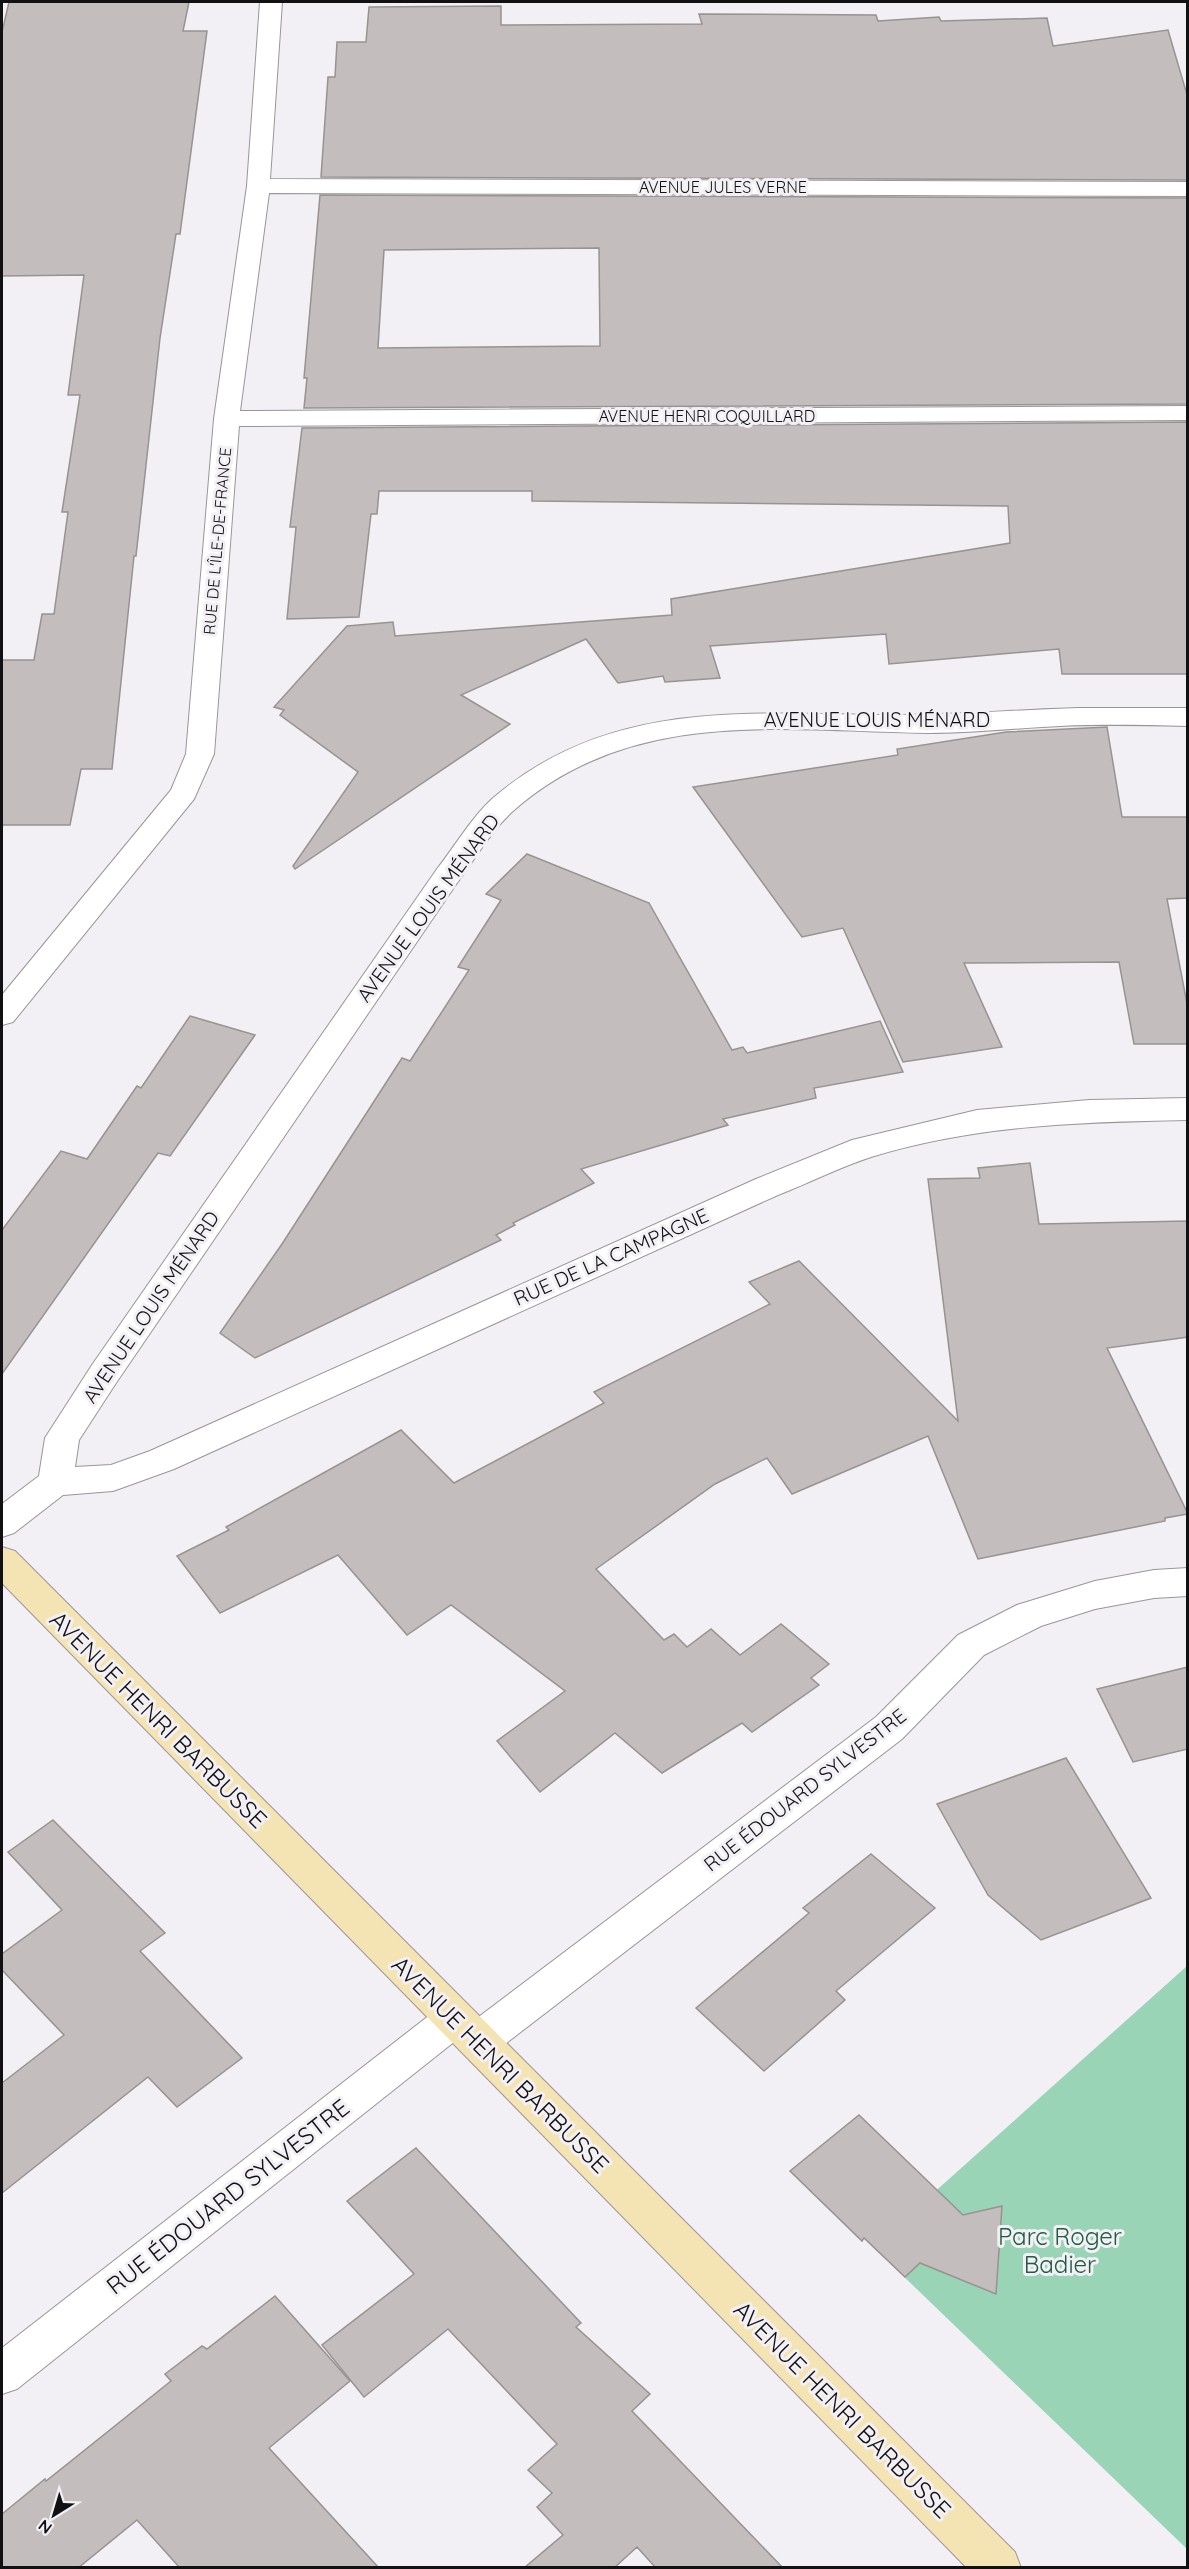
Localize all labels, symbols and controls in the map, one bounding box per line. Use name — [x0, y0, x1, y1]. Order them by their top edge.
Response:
street label: AVENUE JULES VERNE — [639, 177, 807, 197]
street label: AVENUE HENRI COQUILLARD — [599, 406, 815, 426]
street label: RUE DE L'ÎLE-DE-FRANCE — [199, 446, 235, 636]
street label: AVENUE LOUIS MÉNARD — [764, 707, 990, 732]
street label: AVENUE LOUIS MÉNARD — [351, 809, 504, 1007]
street label: RUE DE LA CAMPAGNE — [509, 1202, 712, 1311]
street label: AVENUE LOUIS MÉNARD — [77, 1206, 224, 1408]
street label: AVENUE HENRI BARBUSSE — [44, 1604, 274, 1834]
street label: RUE ÉDOUARD SYLVESTRE — [698, 1703, 911, 1876]
street label: AVENUE HENRI BARBUSSE — [386, 1949, 616, 2179]
street label: RUE ÉDOUARD SYLVESTRE — [100, 2092, 355, 2300]
park label: Parc Roger Badier — [998, 2221, 1122, 2279]
street label: AVENUE HENRI BARBUSSE — [728, 2294, 958, 2524]
north arrow — [24, 2485, 84, 2545]
text: N — [34, 2515, 56, 2539]

